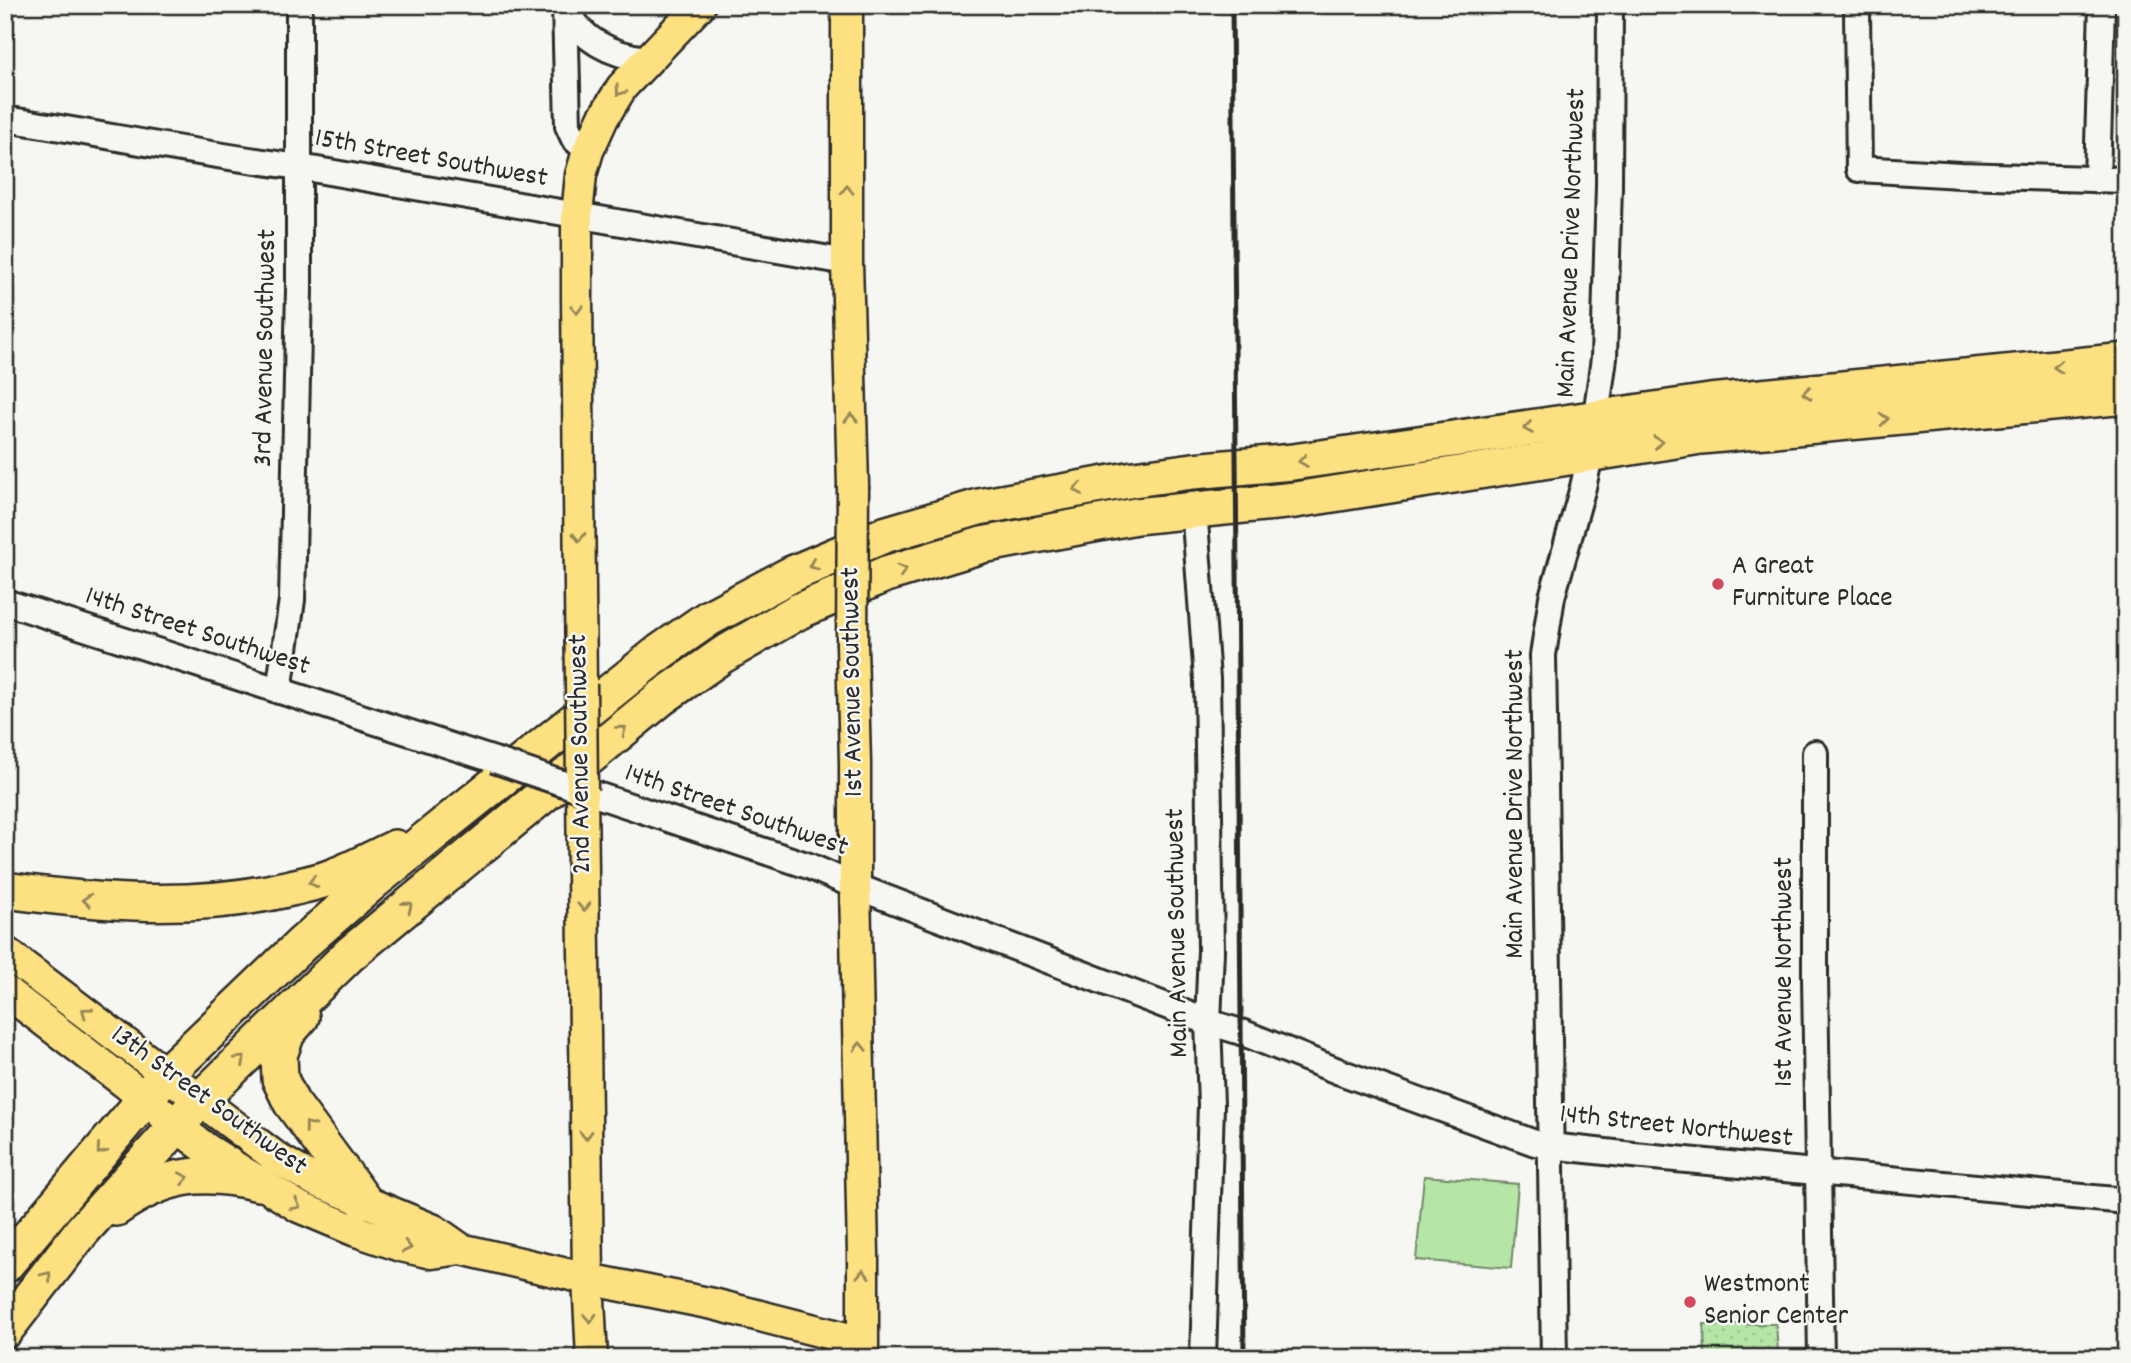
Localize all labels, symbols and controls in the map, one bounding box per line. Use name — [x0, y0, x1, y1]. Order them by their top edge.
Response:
one-way arrow — [616, 83, 628, 96]
street label: Main Avenue Drive Northwest — [1548, 88, 1598, 398]
street label: 15th Street Southwest — [312, 120, 550, 200]
one-way arrow — [839, 184, 855, 195]
street label: 3rd Avenue Southwest — [245, 229, 289, 467]
one-way arrow — [569, 304, 585, 315]
one-way arrow — [2052, 360, 2064, 375]
one-way arrow — [1801, 385, 1813, 400]
one-way arrow — [1879, 411, 1890, 426]
one-way arrow — [843, 412, 859, 422]
one-way arrow — [1522, 420, 1534, 435]
one-way arrow — [1652, 435, 1664, 450]
one-way arrow — [1297, 453, 1309, 468]
one-way arrow — [1072, 481, 1084, 496]
one-way arrow — [571, 532, 587, 542]
place label: A Great Furniture Place — [1732, 548, 1893, 620]
one-way arrow — [808, 557, 820, 571]
one-way arrow — [896, 563, 908, 578]
street label: 1st Avenue Southwest — [832, 567, 876, 797]
marker: A Great Furniture Place — [1710, 576, 1726, 592]
street label: 14th Street Southwest — [79, 578, 315, 688]
street label: 2nd Avenue Southwest — [560, 634, 604, 874]
street label: Main Avenue Drive Northwest — [1497, 649, 1537, 959]
one-way arrow — [613, 726, 626, 738]
street label: 14th Street Southwest — [619, 755, 853, 869]
street label: Main Avenue Southwest — [1157, 808, 1201, 1058]
street label: 1st Avenue Northwest — [1766, 857, 1806, 1087]
one-way arrow — [307, 874, 319, 888]
one-way arrow — [82, 893, 93, 908]
one-way arrow — [400, 902, 413, 914]
one-way arrow — [576, 903, 592, 913]
one-way arrow — [81, 1008, 94, 1021]
street label: 13th Street Southwest — [101, 1017, 315, 1187]
one-way arrow — [852, 1041, 867, 1052]
one-way arrow — [233, 1056, 245, 1068]
street label: 14th Street Northwest — [1558, 1096, 1794, 1160]
one-way arrow — [305, 1121, 317, 1134]
one-way arrow — [578, 1130, 594, 1141]
one-way arrow — [97, 1142, 109, 1155]
one-way arrow — [178, 1171, 190, 1186]
one-way arrow — [289, 1197, 302, 1210]
one-way arrow — [401, 1239, 413, 1253]
place label: Westmont Senior Center — [1704, 1266, 1849, 1338]
one-way arrow — [855, 1268, 871, 1279]
one-way arrow — [39, 1271, 52, 1283]
marker: Westmont Senior Center — [1682, 1294, 1698, 1310]
one-way arrow — [582, 1313, 597, 1324]

